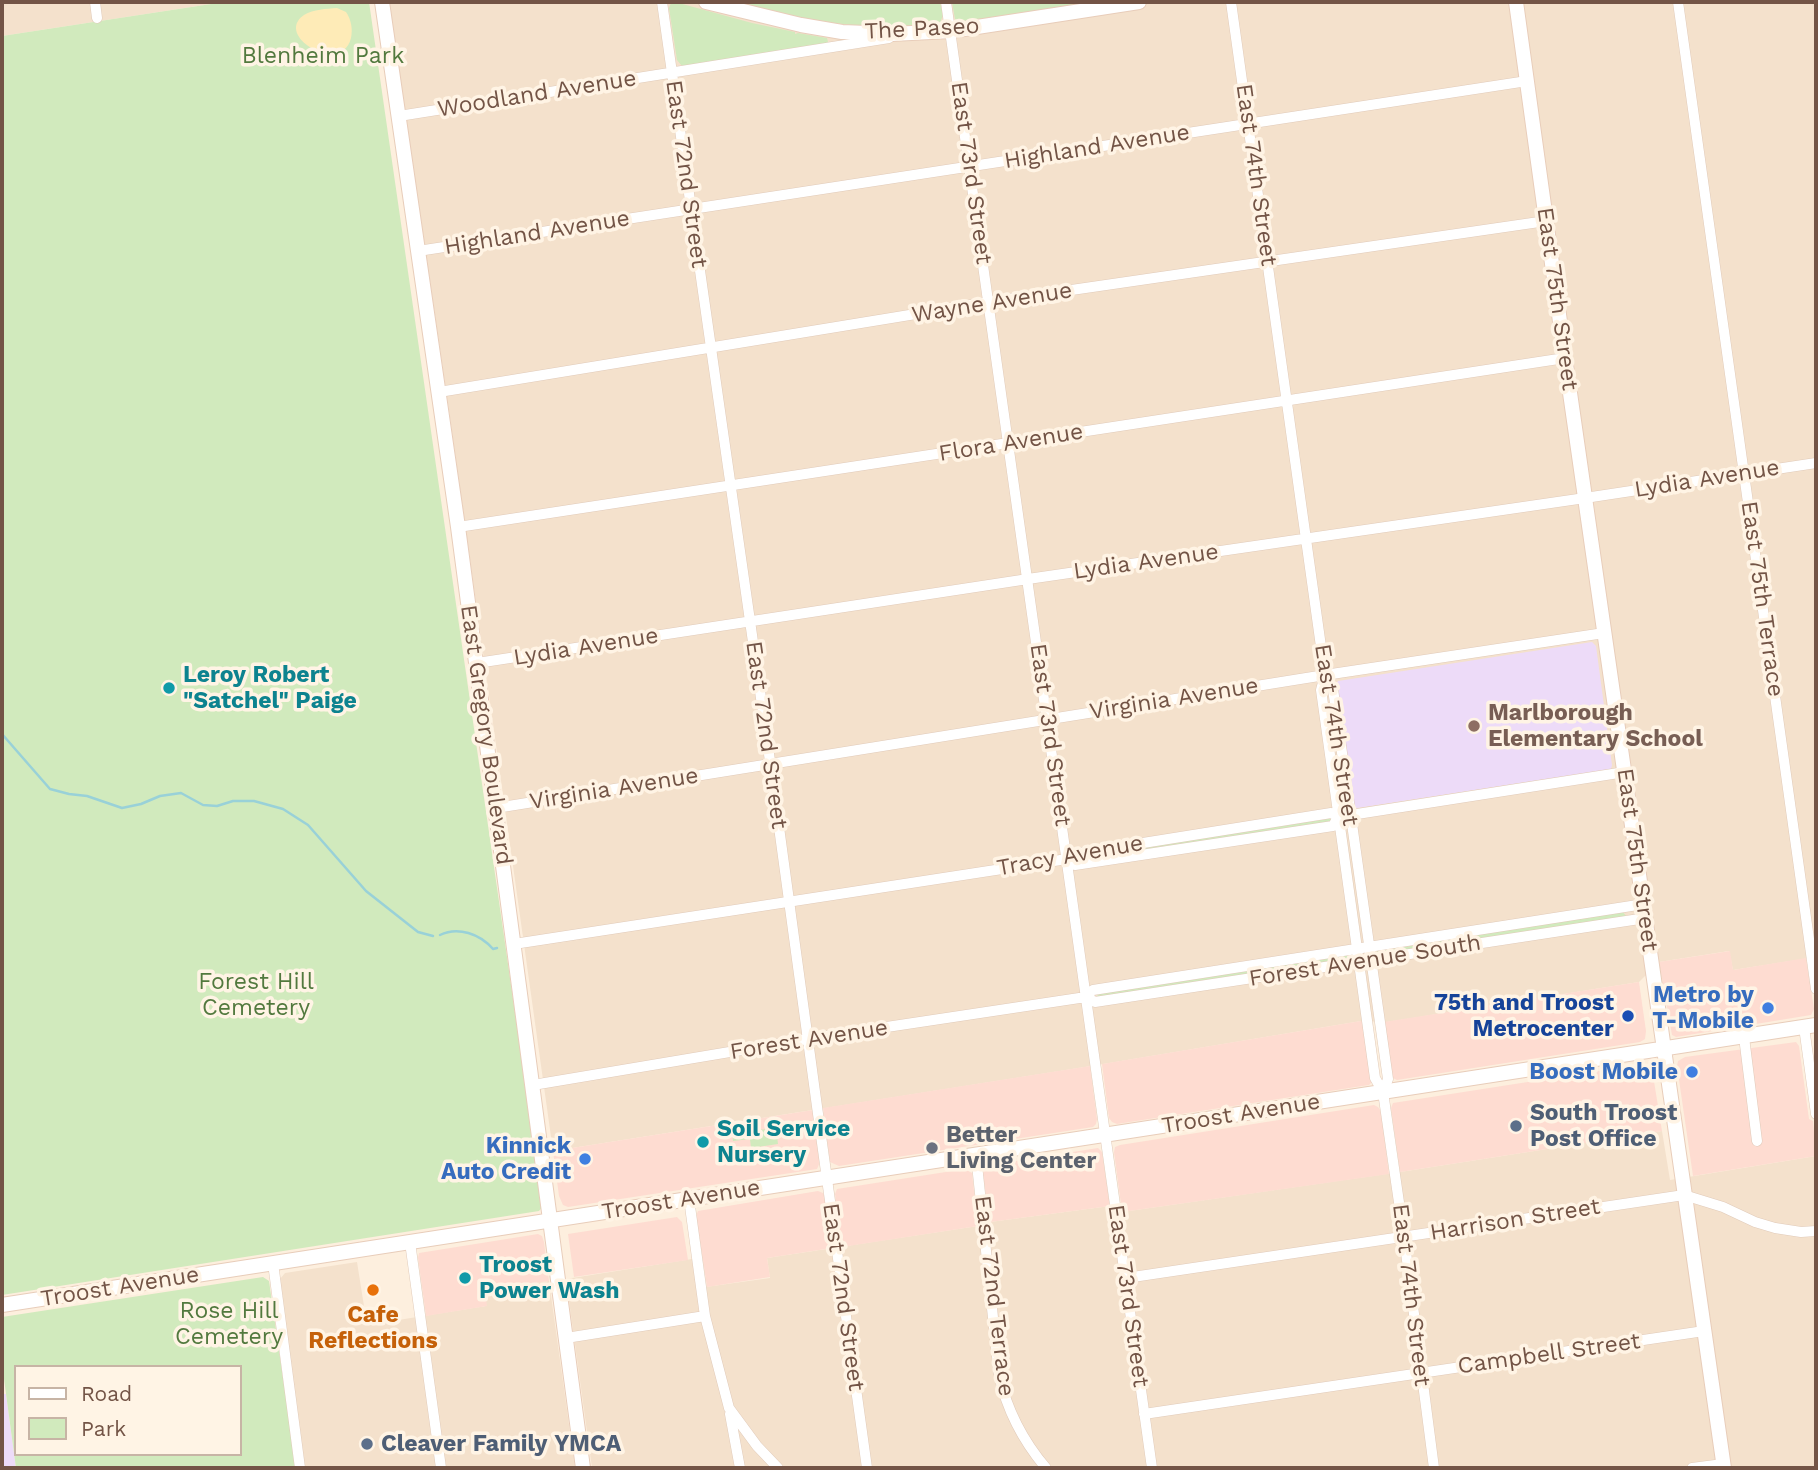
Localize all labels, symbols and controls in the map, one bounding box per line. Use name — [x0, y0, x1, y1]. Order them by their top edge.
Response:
street label: The Paseo — [864, 12, 980, 46]
park label: Blenheim Park — [242, 42, 404, 70]
street label: Woodland Avenue — [435, 65, 639, 123]
street label: East 72nd Street — [659, 78, 713, 270]
street label: East 73rd Street — [945, 80, 997, 266]
street label: East 74th Street — [1230, 82, 1282, 268]
street label: Highland Avenue — [1002, 119, 1192, 175]
street label: Highland Avenue — [442, 205, 632, 261]
street label: East 75th Street — [1530, 206, 1584, 392]
street label: Wayne Avenue — [910, 277, 1074, 329]
street label: Flora Avenue — [937, 418, 1085, 468]
street label: Lydia Avenue — [1633, 454, 1781, 504]
street label: East 75th Terrace — [1735, 499, 1789, 699]
street label: Lydia Avenue — [1072, 538, 1220, 586]
street label: East Gregory Boulevard — [454, 603, 518, 867]
street label: Lydia Avenue — [512, 622, 660, 672]
street label: East 72nd Street — [739, 639, 793, 831]
street label: East 73rd Street — [1024, 642, 1076, 828]
street label: East 74th Street — [1308, 642, 1364, 828]
place label: Leroy Robert "Satchel" Paige — [183, 661, 357, 715]
street label: Virginia Avenue — [1088, 672, 1260, 726]
marker: Leroy Robert "Satchel" Paige — [161, 680, 177, 696]
place label: Marlborough Elementary School — [1488, 699, 1703, 753]
marker: Marlborough Elementary School — [1466, 718, 1482, 734]
street label: Virginia Avenue — [528, 762, 700, 816]
street label: East 75th Street — [1610, 767, 1664, 953]
street label: Tracy Avenue — [995, 830, 1145, 882]
street label: Forest Avenue South — [1247, 929, 1483, 993]
park label: Forest Hill Cemetery — [198, 968, 314, 1022]
place label: Metro by T-Mobile — [1652, 981, 1754, 1035]
place label: 75th and Troost Metrocenter — [1434, 989, 1614, 1043]
marker: Metro by T-Mobile — [1760, 1000, 1776, 1016]
marker: 75th and Troost Metrocenter — [1620, 1008, 1636, 1024]
street label: Forest Avenue — [728, 1014, 890, 1066]
place label: Boost Mobile — [1529, 1058, 1678, 1086]
marker: Boost Mobile — [1684, 1064, 1700, 1080]
street label: Troost Avenue — [1160, 1088, 1322, 1140]
place label: South Troost Post Office — [1530, 1099, 1677, 1153]
place label: Soil Service Nursery — [717, 1115, 850, 1169]
marker: South Troost Post Office — [1508, 1118, 1524, 1134]
place label: Better Living Center — [946, 1121, 1096, 1175]
place label: Kinnick Auto Credit — [441, 1132, 571, 1186]
marker: Soil Service Nursery — [695, 1134, 711, 1150]
marker: Better Living Center — [924, 1140, 940, 1156]
marker: Kinnick Auto Credit — [577, 1151, 593, 1167]
street label: Troost Avenue — [600, 1174, 762, 1226]
street label: Harrison Street — [1428, 1193, 1602, 1247]
street label: East 72nd Terrace — [968, 1194, 1020, 1398]
street label: East 72nd Street — [816, 1201, 870, 1393]
street label: East 74th Street — [1386, 1202, 1436, 1388]
street label: East 73rd Street — [1102, 1203, 1154, 1389]
place label: Troost Power Wash — [479, 1251, 620, 1305]
street label: Troost Avenue — [39, 1261, 201, 1313]
marker: Troost Power Wash — [457, 1270, 473, 1286]
marker: Cafe Reflections — [365, 1282, 381, 1298]
park label: Rose Hill Cemetery — [175, 1297, 283, 1351]
place label: Cafe Reflections — [308, 1301, 438, 1355]
street label: Campbell Street — [1456, 1328, 1642, 1380]
legend — [14, 1365, 242, 1456]
text: Road — [81, 1381, 132, 1406]
text: Park — [81, 1416, 126, 1441]
place label: Cleaver Family YMCA — [381, 1430, 621, 1458]
marker: Cleaver Family YMCA — [359, 1436, 375, 1452]

